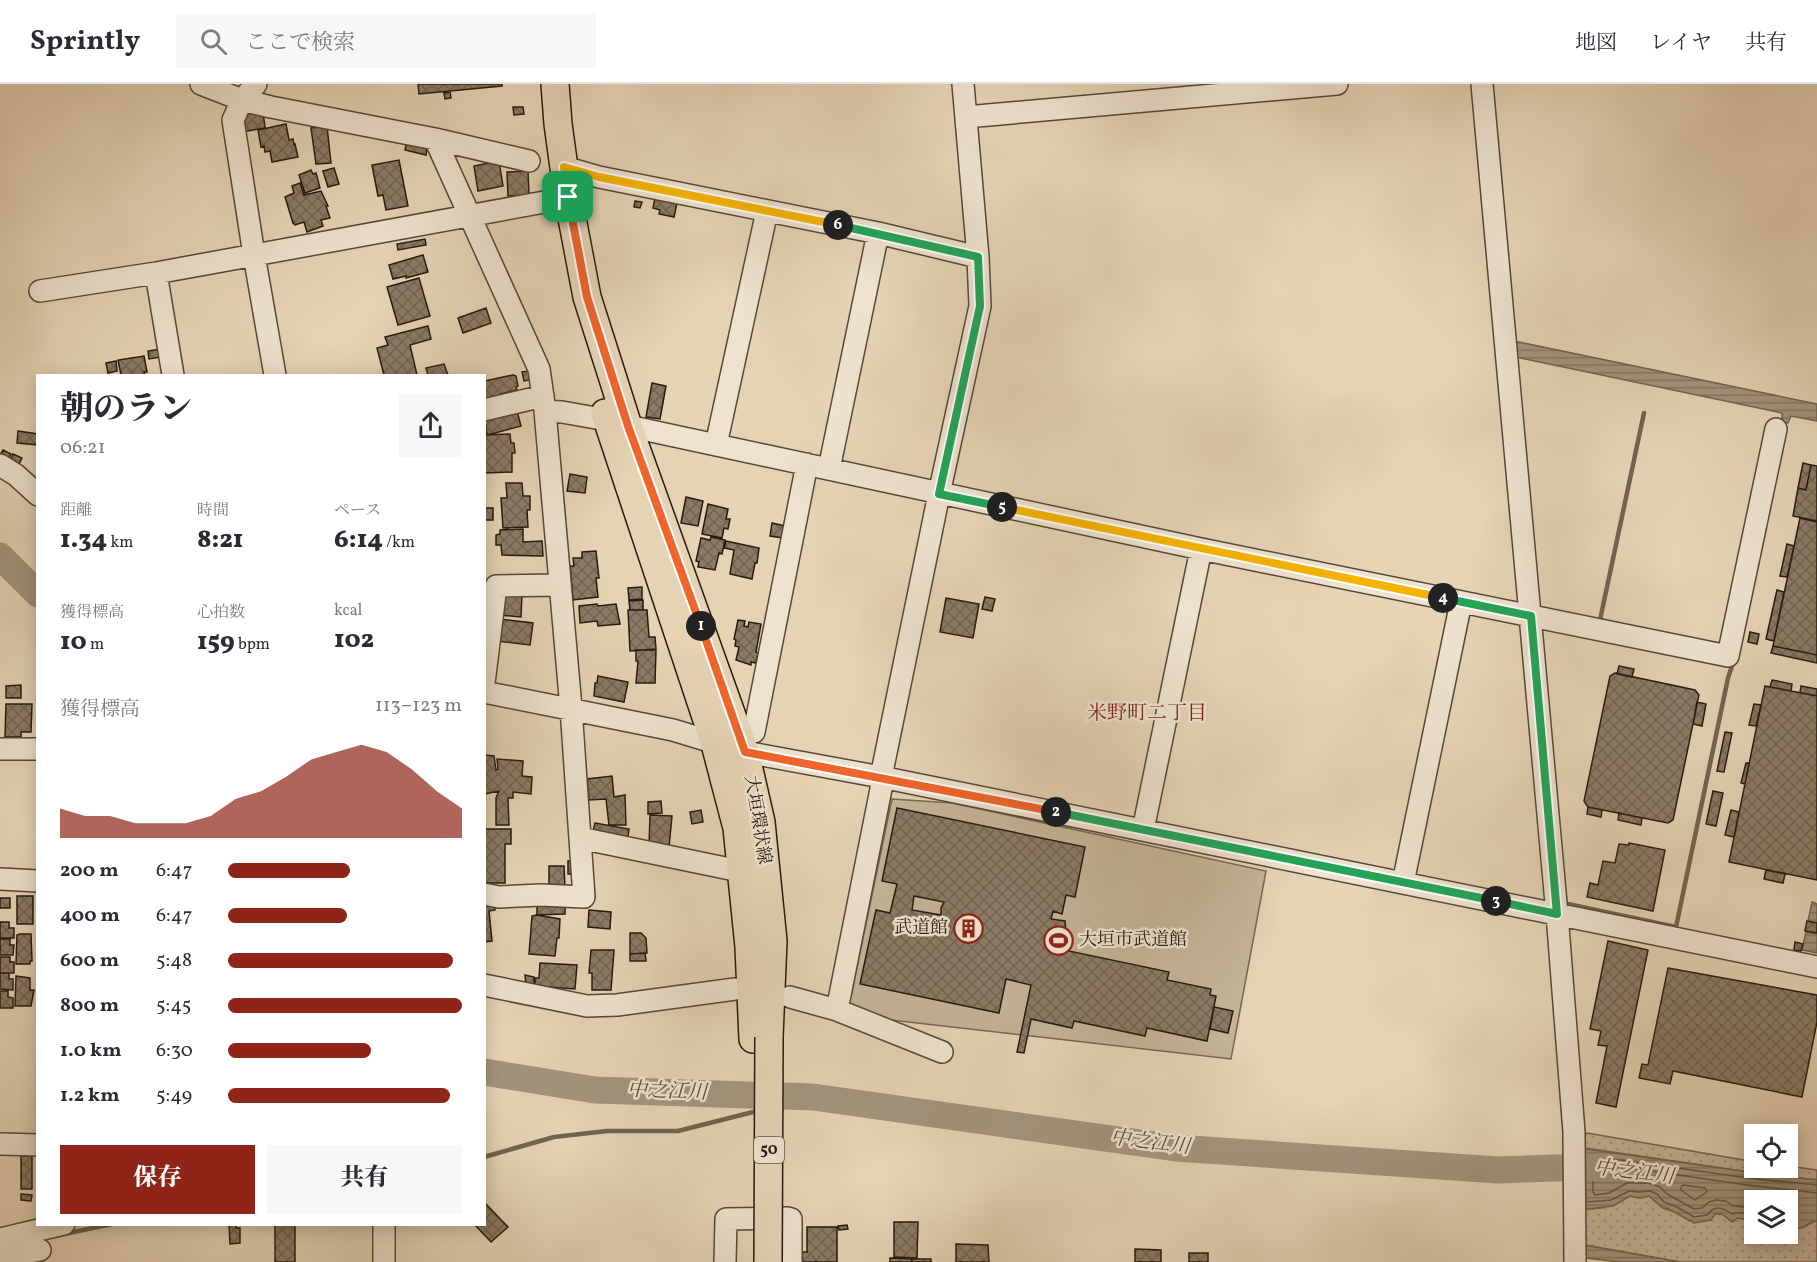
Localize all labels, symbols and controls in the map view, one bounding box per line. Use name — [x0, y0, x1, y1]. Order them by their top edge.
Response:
search box — [176, 14, 596, 68]
text: Sprintly — [30, 22, 140, 61]
icon: search — [197, 25, 230, 58]
text: ここで検索 — [245, 28, 355, 59]
text: 地図 — [1575, 29, 1617, 58]
text: レイヤ — [1650, 29, 1712, 58]
text: 共有 — [1745, 29, 1787, 58]
pin — [542, 171, 593, 222]
icon: arrive — [551, 180, 584, 213]
pin: 6 — [823, 210, 853, 240]
text: 6 — [834, 214, 842, 236]
text: 朝のラン — [60, 388, 192, 434]
button: share — [399, 394, 462, 457]
text: 06:21 — [60, 434, 106, 462]
pin: 5 — [987, 492, 1017, 522]
text: 5 — [998, 496, 1006, 518]
text: 距離 — [60, 500, 92, 522]
text: 時間 — [197, 500, 229, 522]
text: ペース — [334, 500, 381, 522]
text: 1.34 — [60, 522, 107, 558]
text: 8:21 — [197, 522, 243, 558]
text: 6:14 — [334, 522, 383, 558]
text: km — [107, 532, 133, 554]
text: /km — [383, 532, 415, 554]
pin: 4 — [1428, 583, 1458, 613]
text: 4 — [1438, 587, 1448, 609]
text: kcal — [334, 600, 362, 622]
text: 獲得標高 — [60, 602, 124, 624]
text: 心拍数 — [197, 602, 245, 624]
pin: 1 — [686, 611, 716, 641]
text: 1 — [698, 615, 704, 637]
text: 102 — [334, 622, 374, 658]
text: 10 — [60, 624, 87, 660]
text: 159 — [197, 624, 235, 660]
text: m — [87, 634, 104, 656]
text: bpm — [235, 634, 270, 656]
text: 113–123 m — [375, 692, 462, 720]
text: 獲得標高 — [60, 696, 140, 724]
district label: 米野町二丁目 — [1087, 700, 1207, 728]
street label: 大垣環状線 — [738, 774, 776, 866]
pin: 2 — [1041, 797, 1071, 827]
text: 2 — [1052, 801, 1060, 823]
text: 200 m — [60, 857, 118, 885]
text: 6:47 — [156, 857, 192, 885]
pin: 3 — [1481, 886, 1511, 916]
text: 3 — [1492, 890, 1500, 912]
text: 400 m — [60, 902, 120, 930]
text: 6:47 — [156, 902, 192, 930]
building icon: 武道館 — [953, 912, 985, 944]
place label: 武道館 — [894, 916, 948, 941]
sports icon: 大垣市武道館 — [1042, 924, 1074, 956]
place label: 大垣市武道館 — [1079, 928, 1187, 953]
text: 600 m — [60, 947, 119, 975]
text: 5:48 — [156, 947, 192, 975]
text: 800 m — [60, 992, 119, 1020]
text: 5:45 — [156, 992, 191, 1020]
text: 1.0 km — [60, 1037, 122, 1065]
text: 6:30 — [156, 1037, 193, 1065]
water label: 中之江川 — [627, 1077, 709, 1107]
text: 1.2 km — [60, 1082, 120, 1110]
text: 5:49 — [156, 1082, 192, 1110]
water label: 中之江川 — [1109, 1124, 1193, 1162]
map controls — [1744, 1124, 1798, 1244]
button: locate — [1744, 1124, 1798, 1178]
road number: 50 — [754, 1137, 784, 1163]
button: 保存 — [60, 1145, 255, 1214]
button: 共有 — [267, 1145, 462, 1214]
water label: 中之江川 — [1593, 1154, 1677, 1192]
button: layers — [1744, 1190, 1798, 1244]

